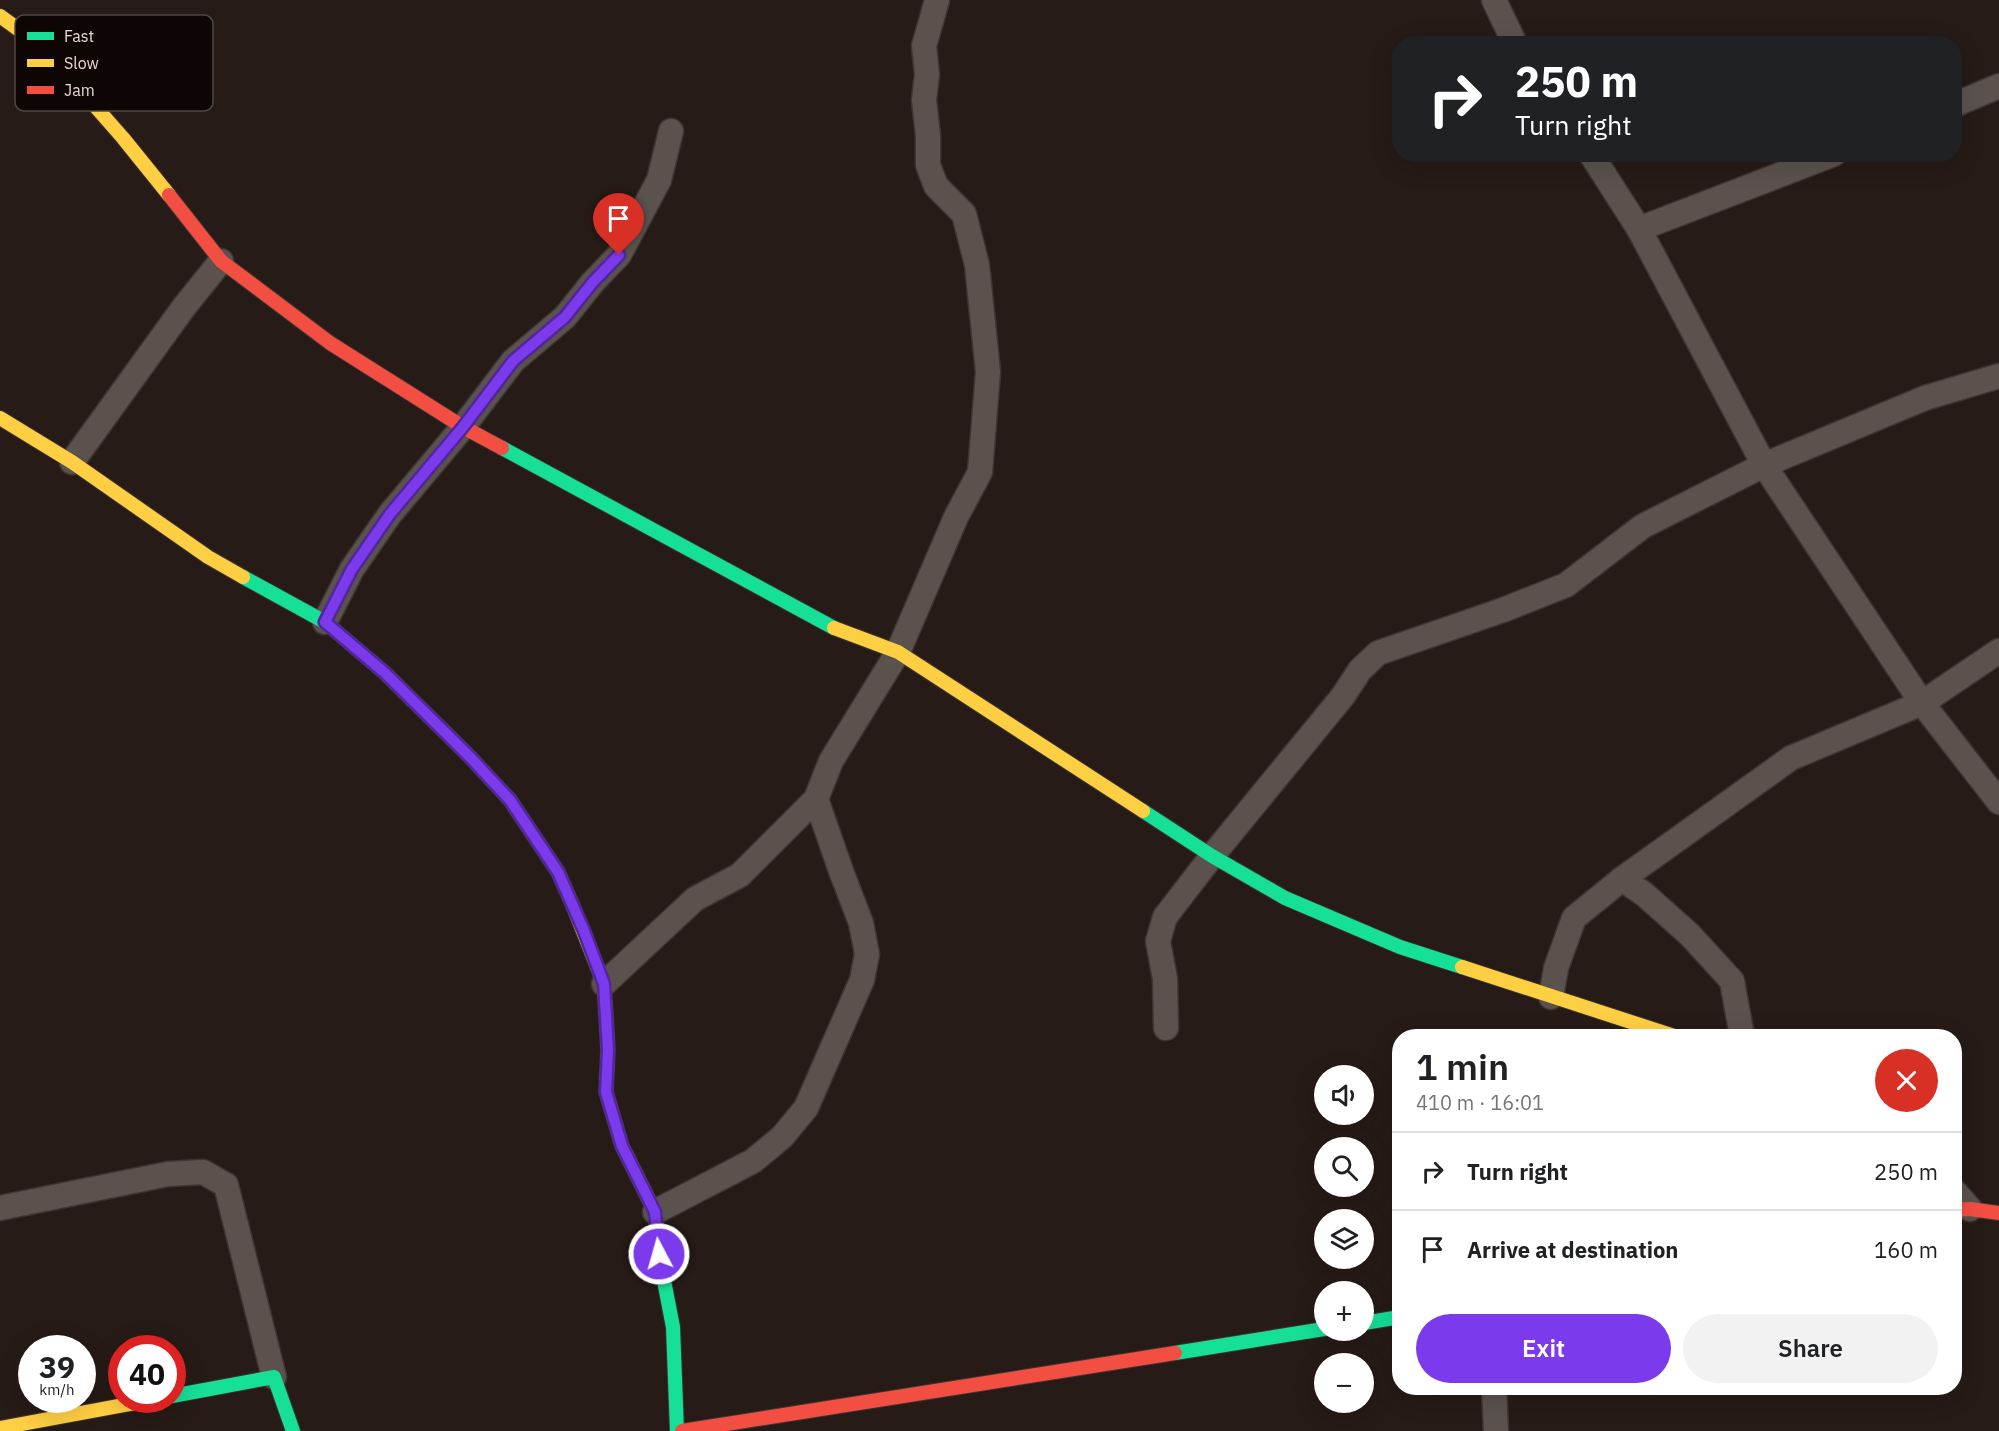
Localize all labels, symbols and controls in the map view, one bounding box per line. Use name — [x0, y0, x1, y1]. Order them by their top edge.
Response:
legend — [15, 15, 213, 111]
text: Fast — [64, 26, 94, 46]
text: Slow — [64, 53, 99, 73]
text: 250 m — [1515, 54, 1638, 109]
icon: right — [1416, 60, 1494, 138]
text: Jam — [64, 80, 95, 100]
text: Turn right — [1515, 107, 1632, 142]
pin — [593, 193, 644, 255]
icon: arrive — [602, 202, 635, 235]
text: 1 min — [1416, 1043, 1509, 1090]
button: close — [1875, 1049, 1938, 1112]
map controls — [1314, 1065, 1374, 1413]
button: sound — [1314, 1065, 1374, 1125]
text: 410 m · 16:01 — [1416, 1089, 1544, 1116]
button: search — [1314, 1137, 1374, 1197]
icon: right — [1416, 1155, 1449, 1188]
text: Turn right — [1467, 1157, 1568, 1186]
text: 250 m — [1874, 1157, 1938, 1186]
button: layers — [1314, 1209, 1374, 1269]
position arrow — [627, 1222, 691, 1286]
icon: arrive — [1416, 1233, 1449, 1266]
text: Arrive at destination — [1467, 1235, 1678, 1264]
text: 160 m — [1874, 1235, 1938, 1264]
button: + — [1314, 1281, 1374, 1341]
button: Exit — [1416, 1314, 1671, 1383]
button: Share — [1683, 1314, 1938, 1383]
speed limit sign: 40 — [108, 1335, 186, 1413]
text: 39 — [39, 1347, 75, 1386]
button: − — [1314, 1353, 1374, 1413]
text: km/h — [39, 1380, 75, 1399]

